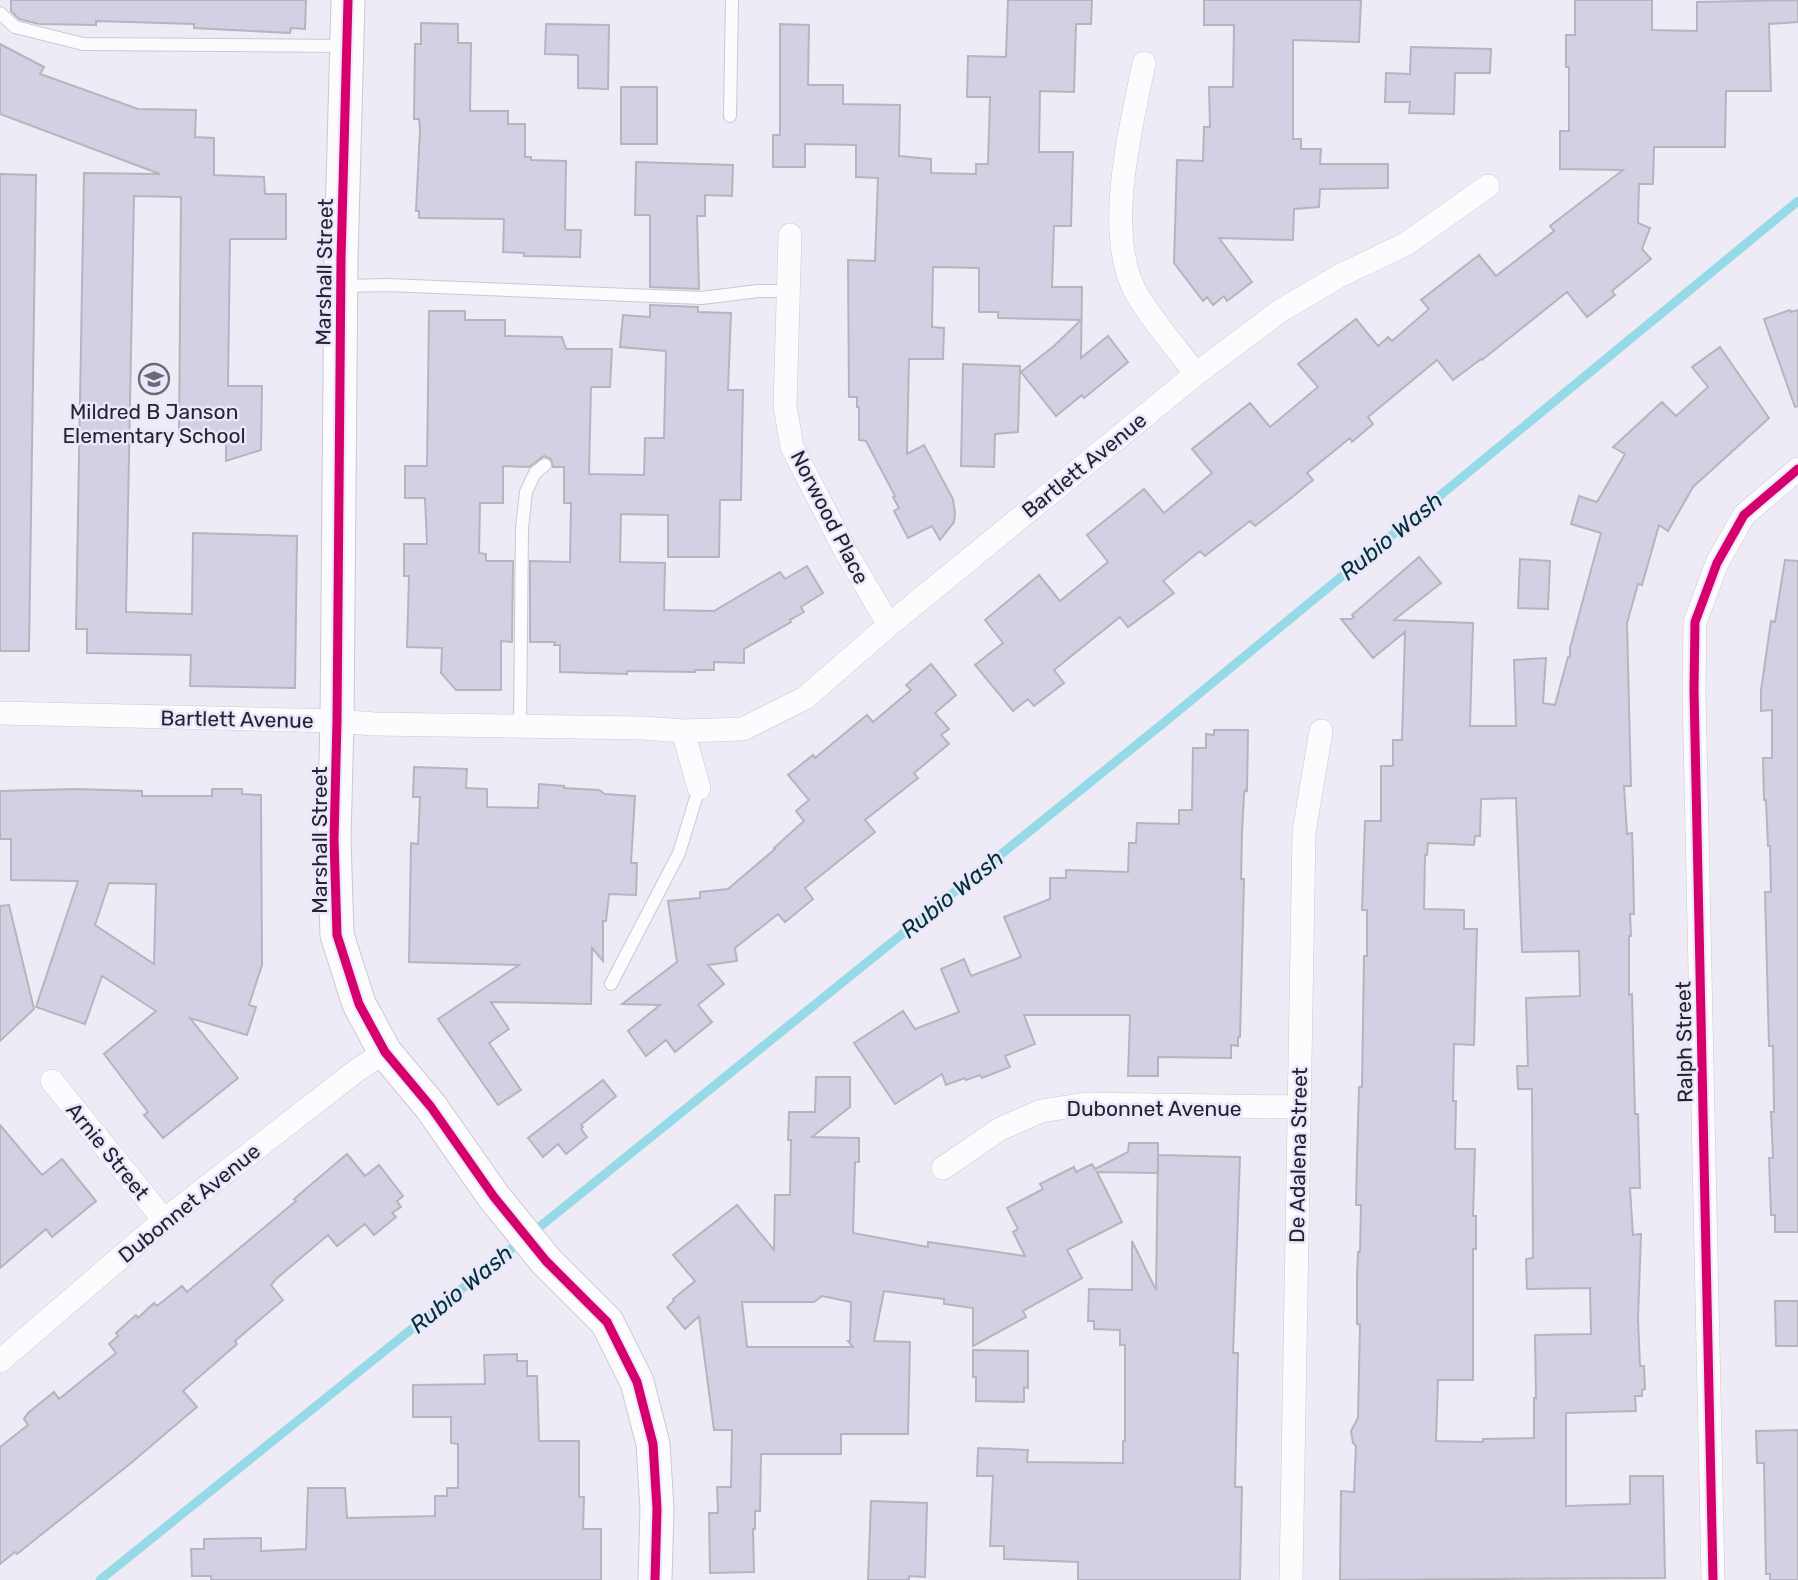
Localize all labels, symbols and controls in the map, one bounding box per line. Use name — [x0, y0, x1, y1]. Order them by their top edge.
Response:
street label: Marshall Street — [310, 198, 338, 346]
school or university icon: Mildred B Janson Elementary School — [137, 362, 171, 396]
place label: Mildred B Janson Elementary School — [62, 399, 246, 448]
street label: Bartlett Avenue — [1017, 407, 1151, 523]
street label: Norwood Place — [786, 446, 874, 588]
water label: Rubio Wash — [1334, 486, 1448, 586]
street label: Bartlett Avenue — [160, 705, 314, 733]
street label: Marshall Street — [307, 766, 332, 914]
water label: Rubio Wash — [895, 844, 1009, 944]
street label: Ralph Street — [1670, 981, 1698, 1103]
street label: De Adalena Street — [1284, 1067, 1312, 1243]
street label: Dubonnet Avenue — [1066, 1096, 1242, 1121]
street label: Arnie Street — [61, 1097, 155, 1205]
street label: Dubonnet Avenue — [113, 1138, 265, 1268]
water label: Rubio Wash — [404, 1239, 518, 1339]

